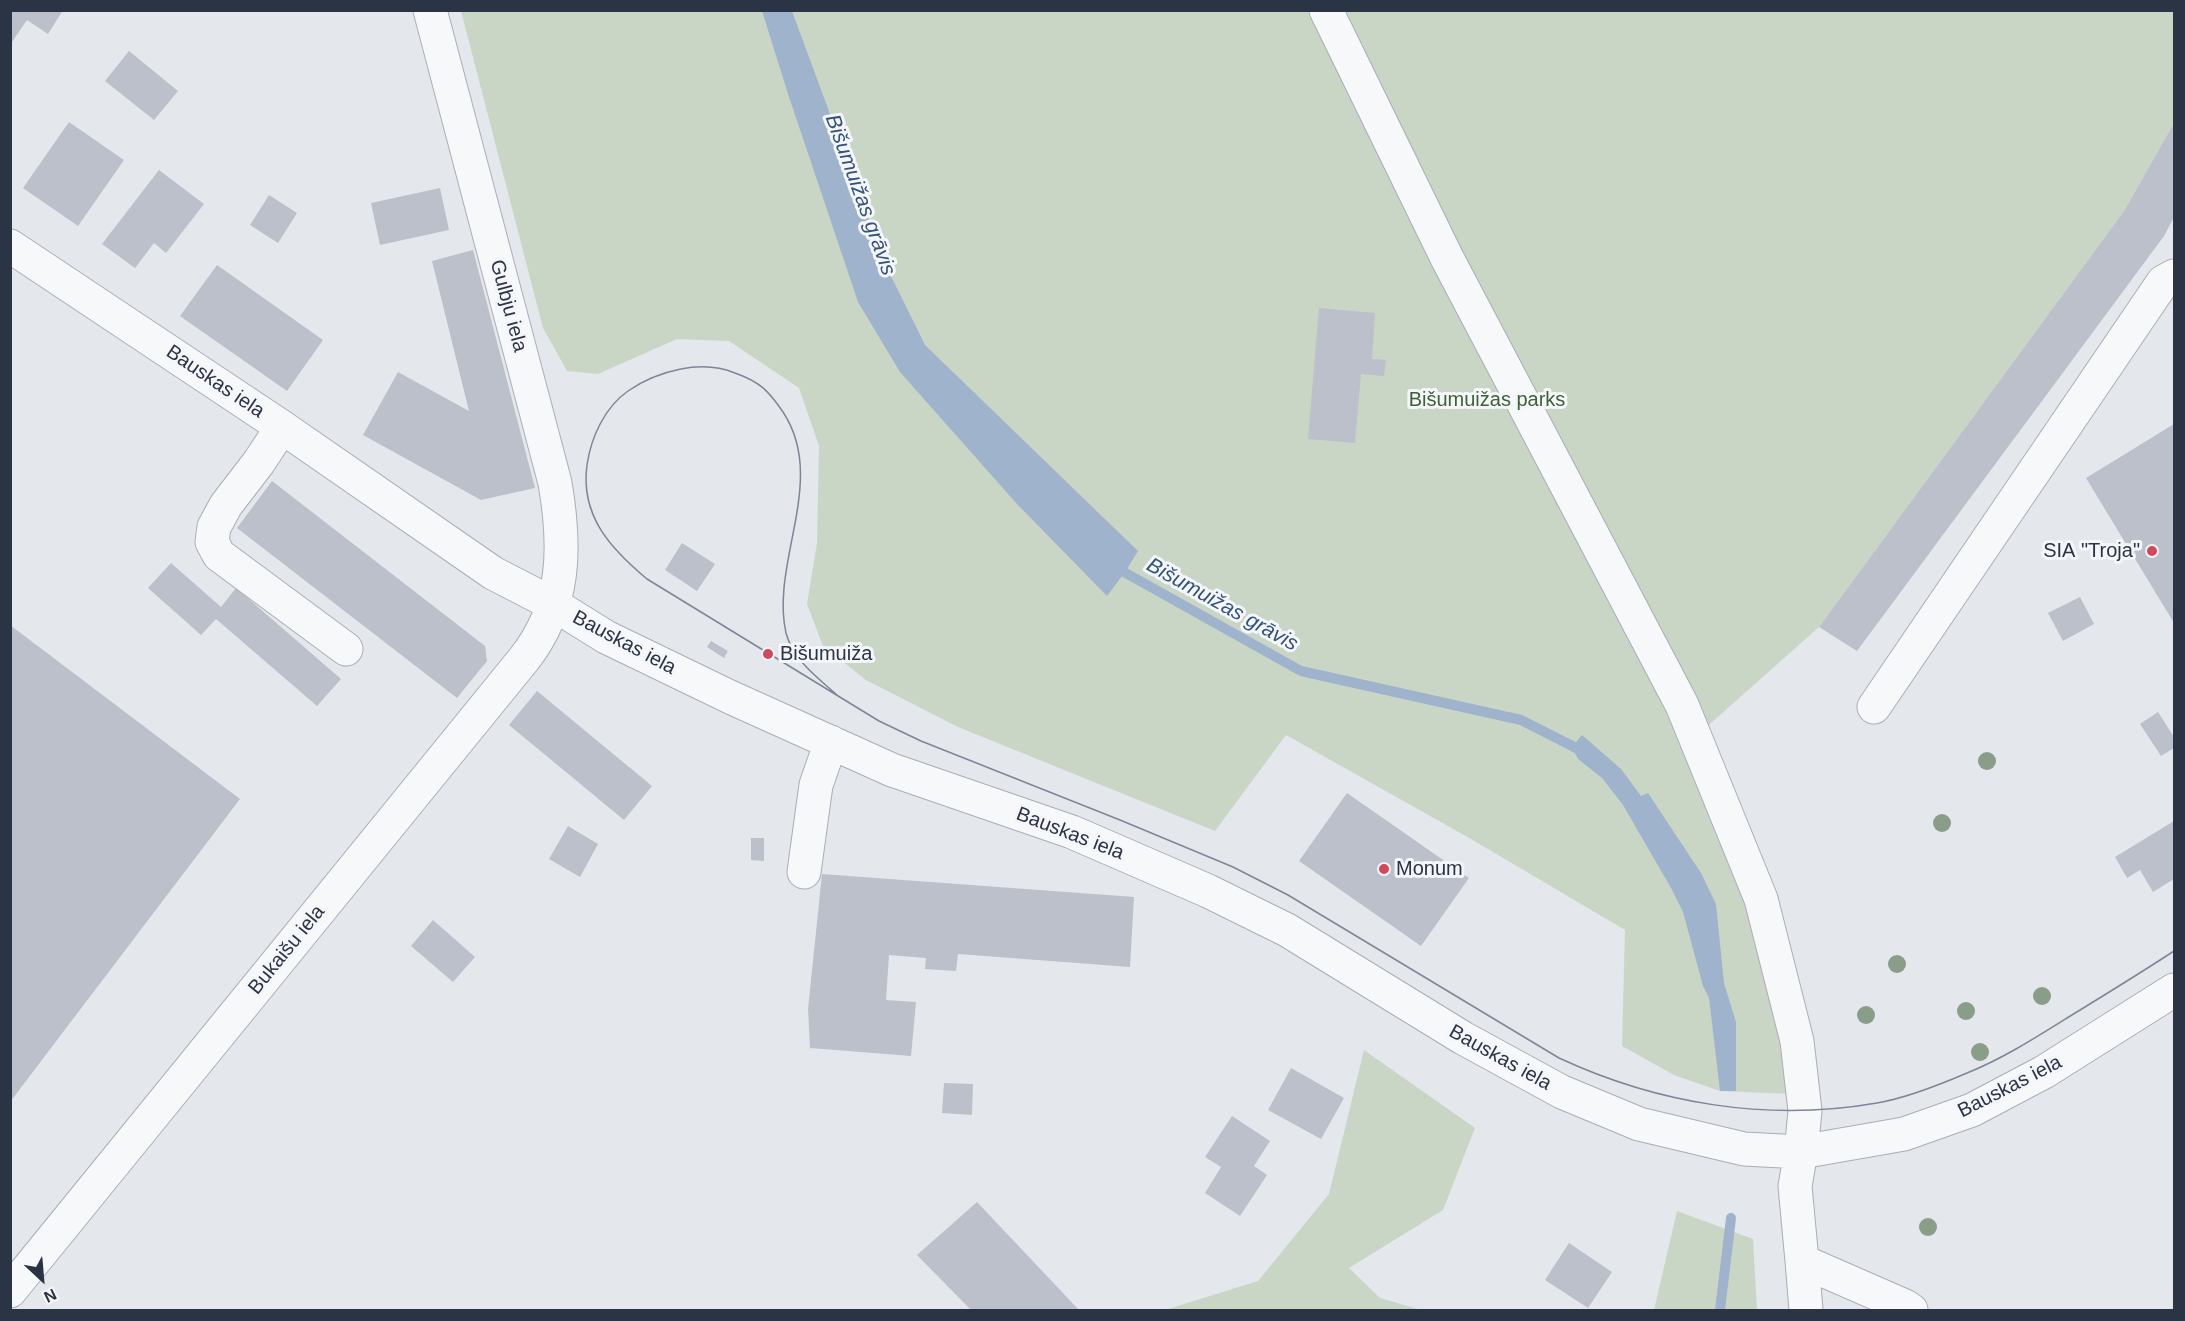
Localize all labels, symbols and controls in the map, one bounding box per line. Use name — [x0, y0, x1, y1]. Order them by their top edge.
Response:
water label: Bišumuižas grāvis — [819, 111, 901, 279]
street label: Gulbju iela — [484, 257, 532, 355]
street label: Bauskas iela — [161, 340, 269, 424]
park label: Bišumuižas parks — [1409, 388, 1565, 412]
place label: SIA "Troja" — [2043, 539, 2140, 563]
marker: SIA "Troja" — [2145, 544, 2159, 558]
water label: Bišumuižas grāvis — [1142, 553, 1302, 657]
street label: Bauskas iela — [568, 606, 680, 680]
place label: Bišumuiža — [780, 642, 872, 666]
marker: Bišumuiža — [761, 647, 775, 661]
street label: Bauskas iela — [1013, 802, 1127, 866]
place label: Monum — [1396, 857, 1463, 881]
marker: Monum — [1377, 862, 1391, 876]
street label: Bukaišu iela — [244, 901, 330, 999]
street label: Bauskas iela — [1445, 1020, 1555, 1096]
street label: Bauskas iela — [1954, 1051, 2066, 1123]
north arrow — [12, 1249, 72, 1309]
text: N — [41, 1285, 59, 1306]

